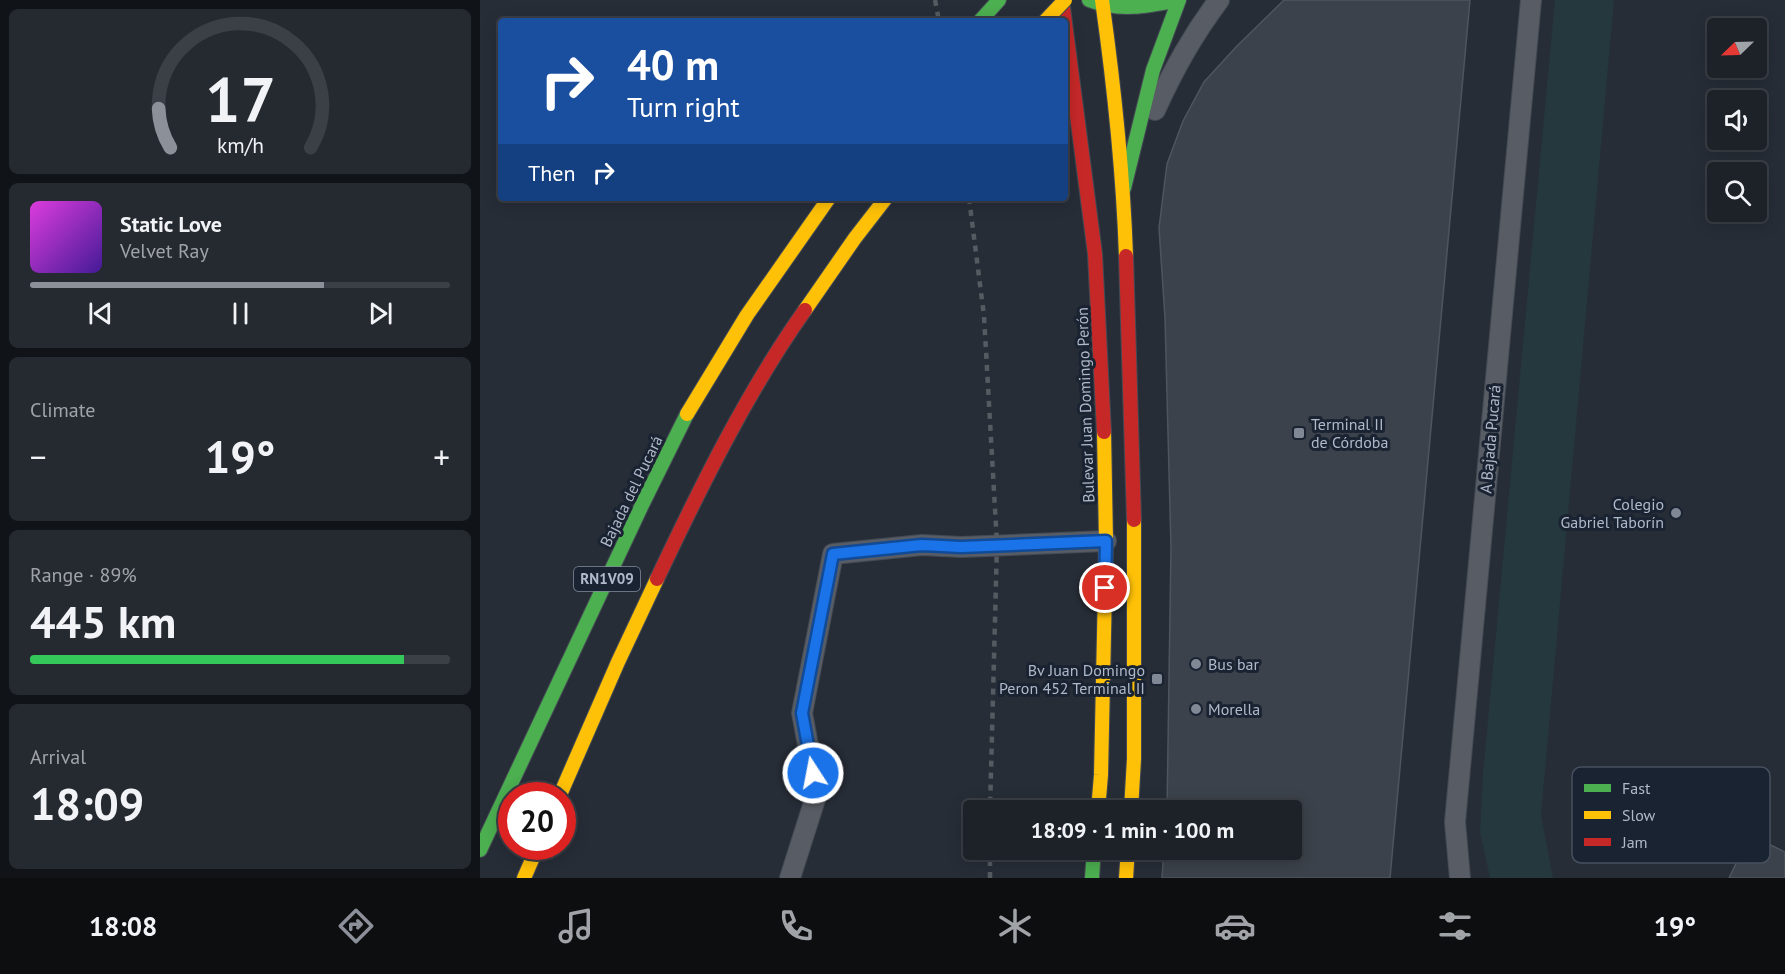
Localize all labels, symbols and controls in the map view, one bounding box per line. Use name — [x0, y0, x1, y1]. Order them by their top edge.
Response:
north arrow — [1707, 18, 1767, 78]
map controls — [1707, 18, 1767, 222]
text: 40 m — [627, 37, 719, 92]
icon: right — [528, 42, 606, 120]
text: 17 — [205, 59, 275, 140]
text: Turn right — [627, 90, 740, 124]
button: sound — [1707, 90, 1767, 150]
text: km/h — [216, 132, 263, 160]
icon: right — [587, 156, 620, 189]
text: Then — [528, 159, 575, 187]
button: search — [1707, 162, 1767, 222]
text: Static Love — [120, 210, 222, 238]
text: Velvet Ray — [120, 238, 209, 264]
icon: previous — [84, 297, 117, 330]
icon: pause — [224, 297, 257, 330]
icon: next — [364, 297, 397, 330]
street label: Bulevar Juan Domingo Perón — [1072, 307, 1098, 503]
street label: A Bajada Pucará — [1475, 384, 1505, 494]
text: Climate — [30, 397, 96, 423]
place label: Terminal II de Córdoba — [1311, 414, 1388, 452]
marker: Terminal II de Córdoba — [1292, 426, 1306, 440]
text: 19° — [205, 427, 275, 485]
street label: Bajada del Pucará — [595, 432, 667, 550]
text: − — [30, 435, 47, 478]
text: + — [433, 435, 450, 478]
place label: Colegio Gabriel Taborín — [1560, 494, 1664, 532]
marker: Colegio Gabriel Taborín — [1669, 506, 1683, 520]
text: Range · 89% — [30, 562, 137, 588]
pin — [1079, 562, 1130, 613]
road number: RN1V09 — [574, 567, 640, 591]
icon: arrive — [1088, 571, 1121, 604]
text: 445 km — [30, 592, 176, 650]
place label: Bus bar — [1208, 654, 1260, 674]
marker: Bus bar — [1189, 657, 1203, 671]
place label: Bv Juan Domingo Peron 452 Terminal II — [999, 660, 1145, 698]
marker: Bv Juan Domingo Peron 452 Terminal II — [1150, 672, 1164, 686]
place label: Morella — [1208, 699, 1260, 719]
marker: Morella — [1189, 702, 1203, 716]
position arrow — [781, 741, 845, 805]
text: Arrival — [30, 744, 86, 770]
legend — [1572, 767, 1770, 863]
text: 18:09 — [30, 774, 144, 832]
text: Fast — [1622, 778, 1651, 798]
speed limit sign: 20 — [498, 782, 576, 860]
text: Slow — [1622, 805, 1656, 825]
text: 18:09 · 1 min · 100 m — [1031, 816, 1234, 844]
text: Jam — [1621, 832, 1648, 852]
icon: directions — [335, 905, 377, 947]
icon: music — [555, 905, 597, 947]
icon: phone — [775, 905, 817, 947]
icon: climate — [994, 905, 1036, 947]
icon: car — [1214, 905, 1256, 947]
icon: filters — [1434, 905, 1476, 947]
text: 18:08 — [89, 909, 157, 943]
text: 19° — [1654, 909, 1696, 943]

